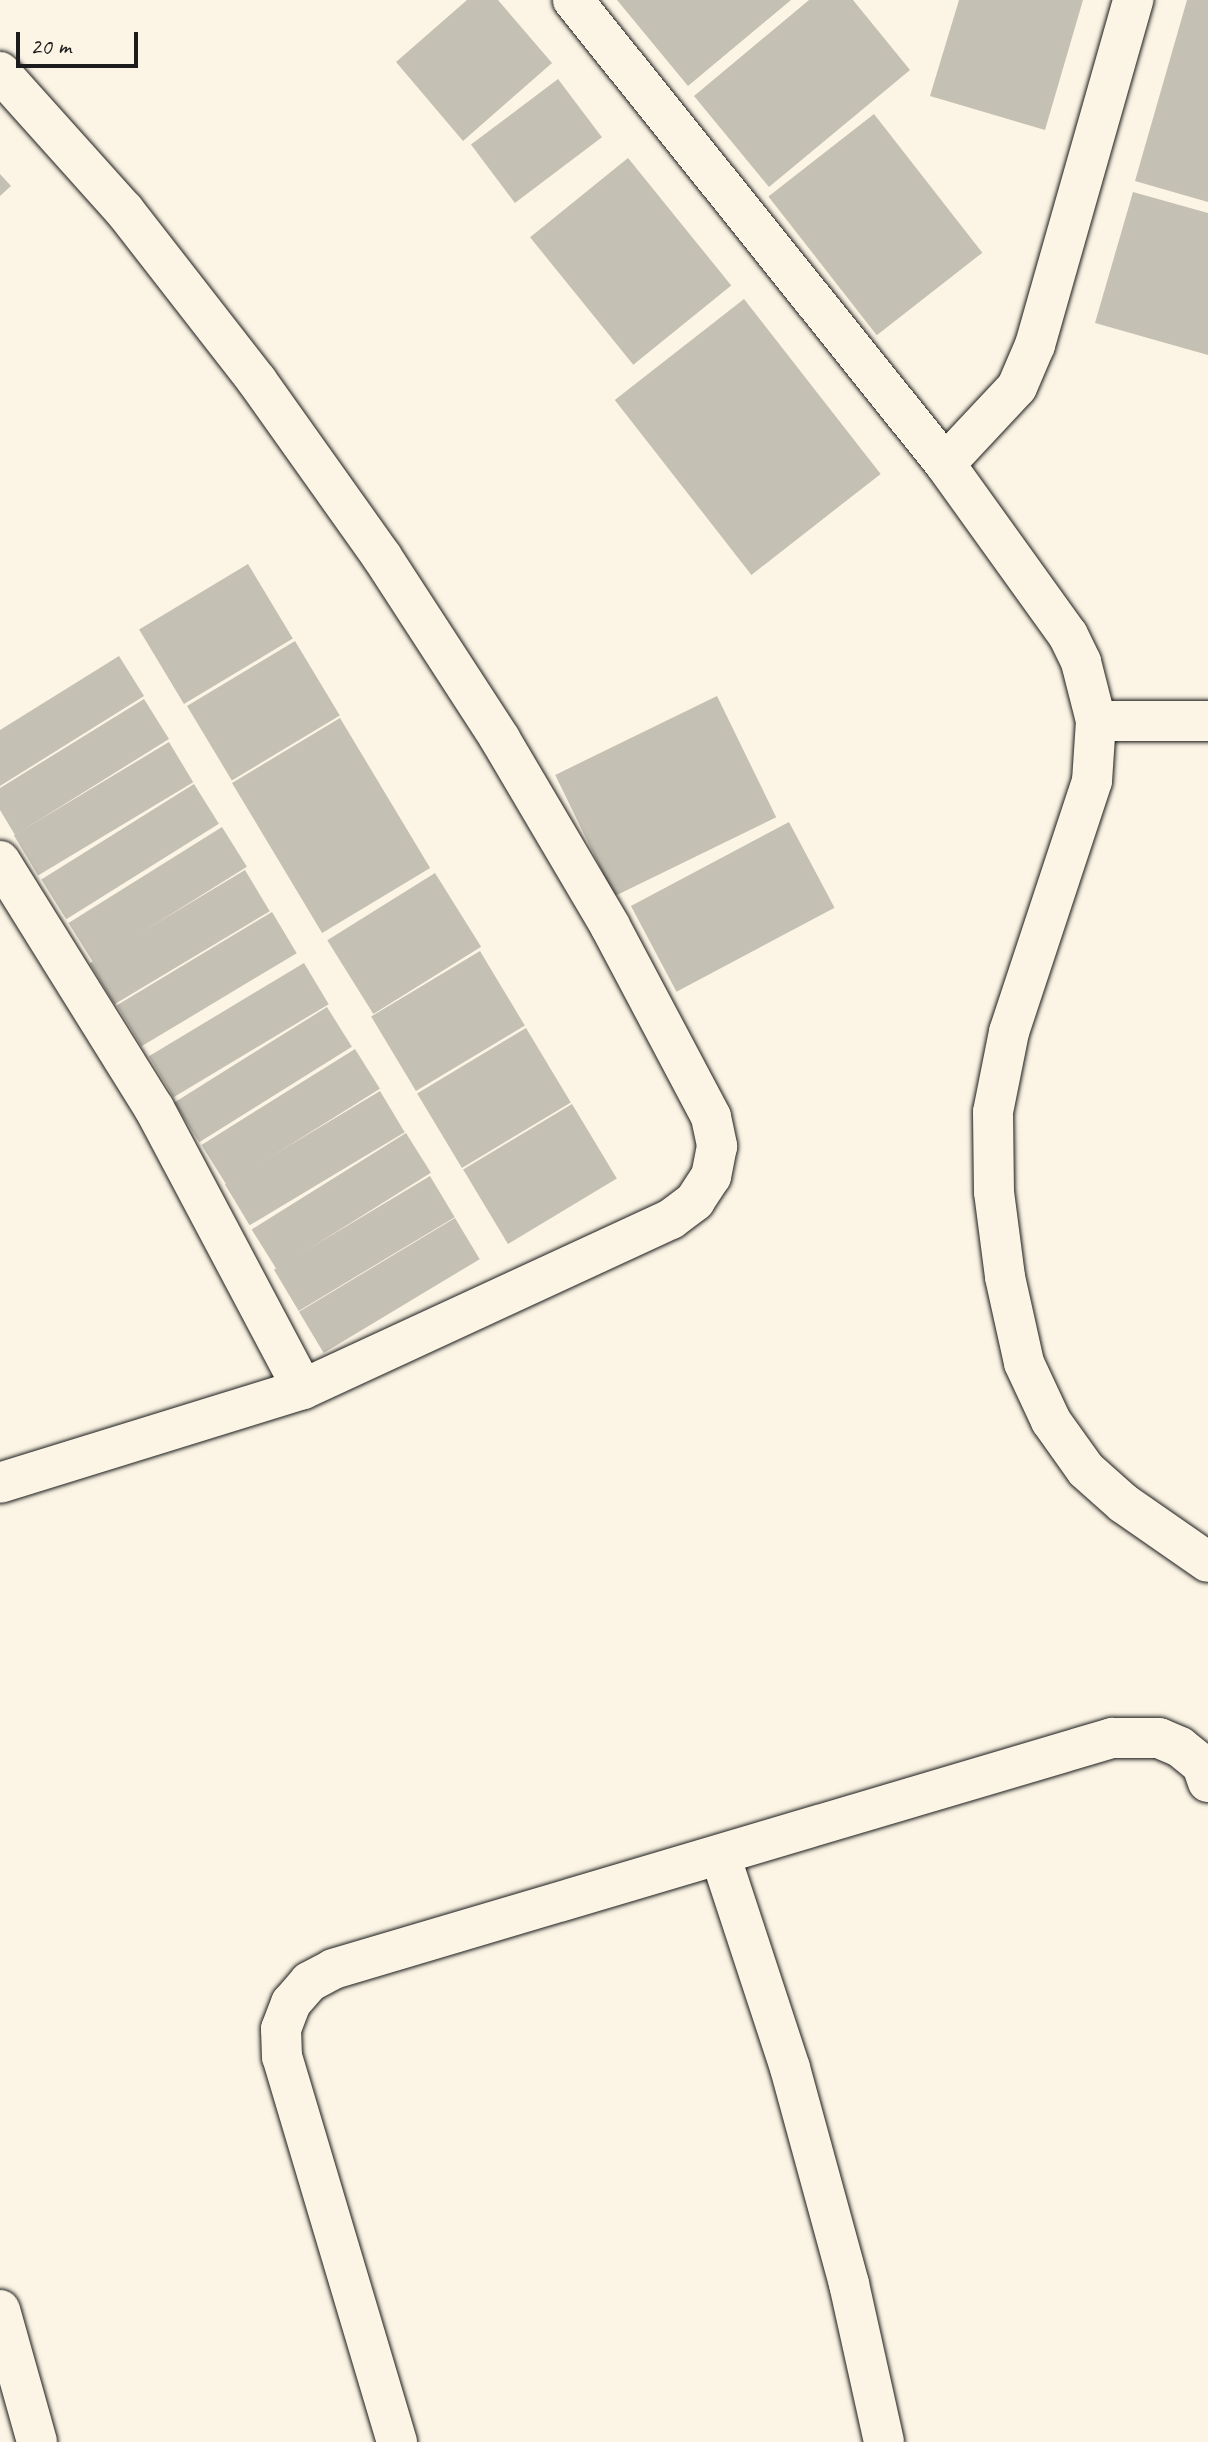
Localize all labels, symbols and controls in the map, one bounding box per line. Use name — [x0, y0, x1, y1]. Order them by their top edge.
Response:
scale bar — [20, 16, 142, 66]
text: 20 m — [30, 31, 71, 61]

